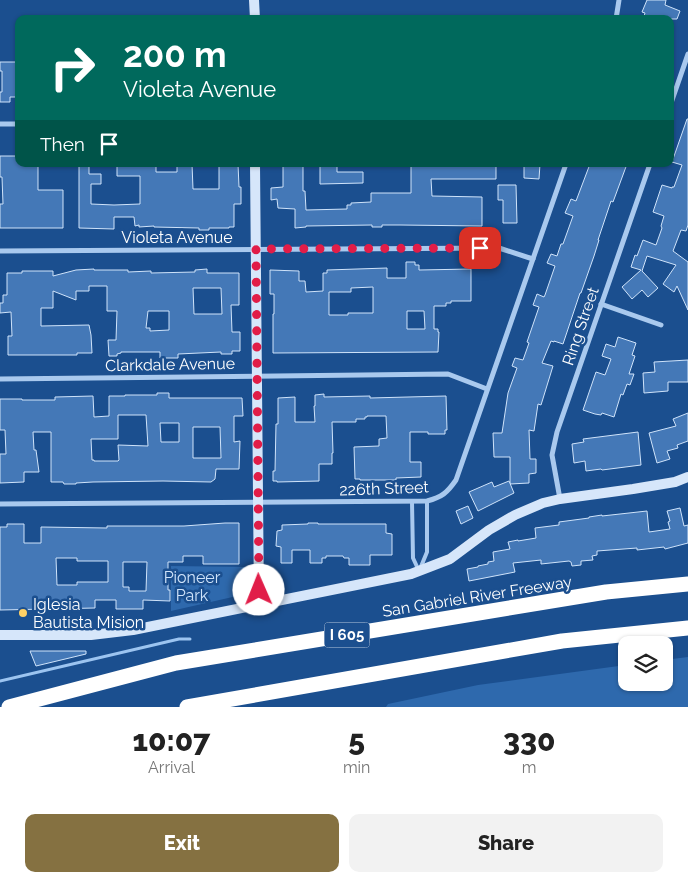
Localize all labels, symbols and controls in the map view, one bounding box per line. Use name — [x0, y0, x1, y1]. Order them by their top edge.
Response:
text: 200 m — [123, 34, 227, 75]
icon: right — [40, 35, 105, 100]
text: Violeta Avenue — [123, 76, 276, 102]
icon: arrive — [95, 130, 123, 158]
text: Then — [40, 133, 85, 155]
pin — [459, 227, 501, 269]
street label: Violeta Avenue — [121, 228, 233, 247]
icon: arrive — [466, 234, 494, 262]
street label: Ring Street — [558, 284, 603, 368]
street label: Clarkdale Avenue — [105, 354, 235, 375]
street label: 226th Street — [339, 477, 430, 500]
position arrow — [232, 563, 284, 615]
park label: Pioneer Park — [164, 568, 221, 605]
street label: San Gabriel River Freeway — [381, 572, 574, 621]
place label: Iglesia Bautista Mision — [33, 595, 144, 632]
marker: Iglesia Bautista Mision — [17, 607, 29, 619]
road number: I 605 — [324, 622, 370, 648]
map controls — [618, 636, 673, 691]
button: layers — [618, 636, 673, 691]
text: 10:07 — [133, 723, 210, 758]
text: 5 — [348, 723, 365, 758]
text: 330 — [503, 723, 555, 758]
text: Arrival — [148, 758, 195, 777]
text: min — [343, 758, 370, 777]
text: m — [522, 758, 537, 777]
button: Exit — [25, 814, 339, 872]
button: Share — [349, 814, 663, 872]

